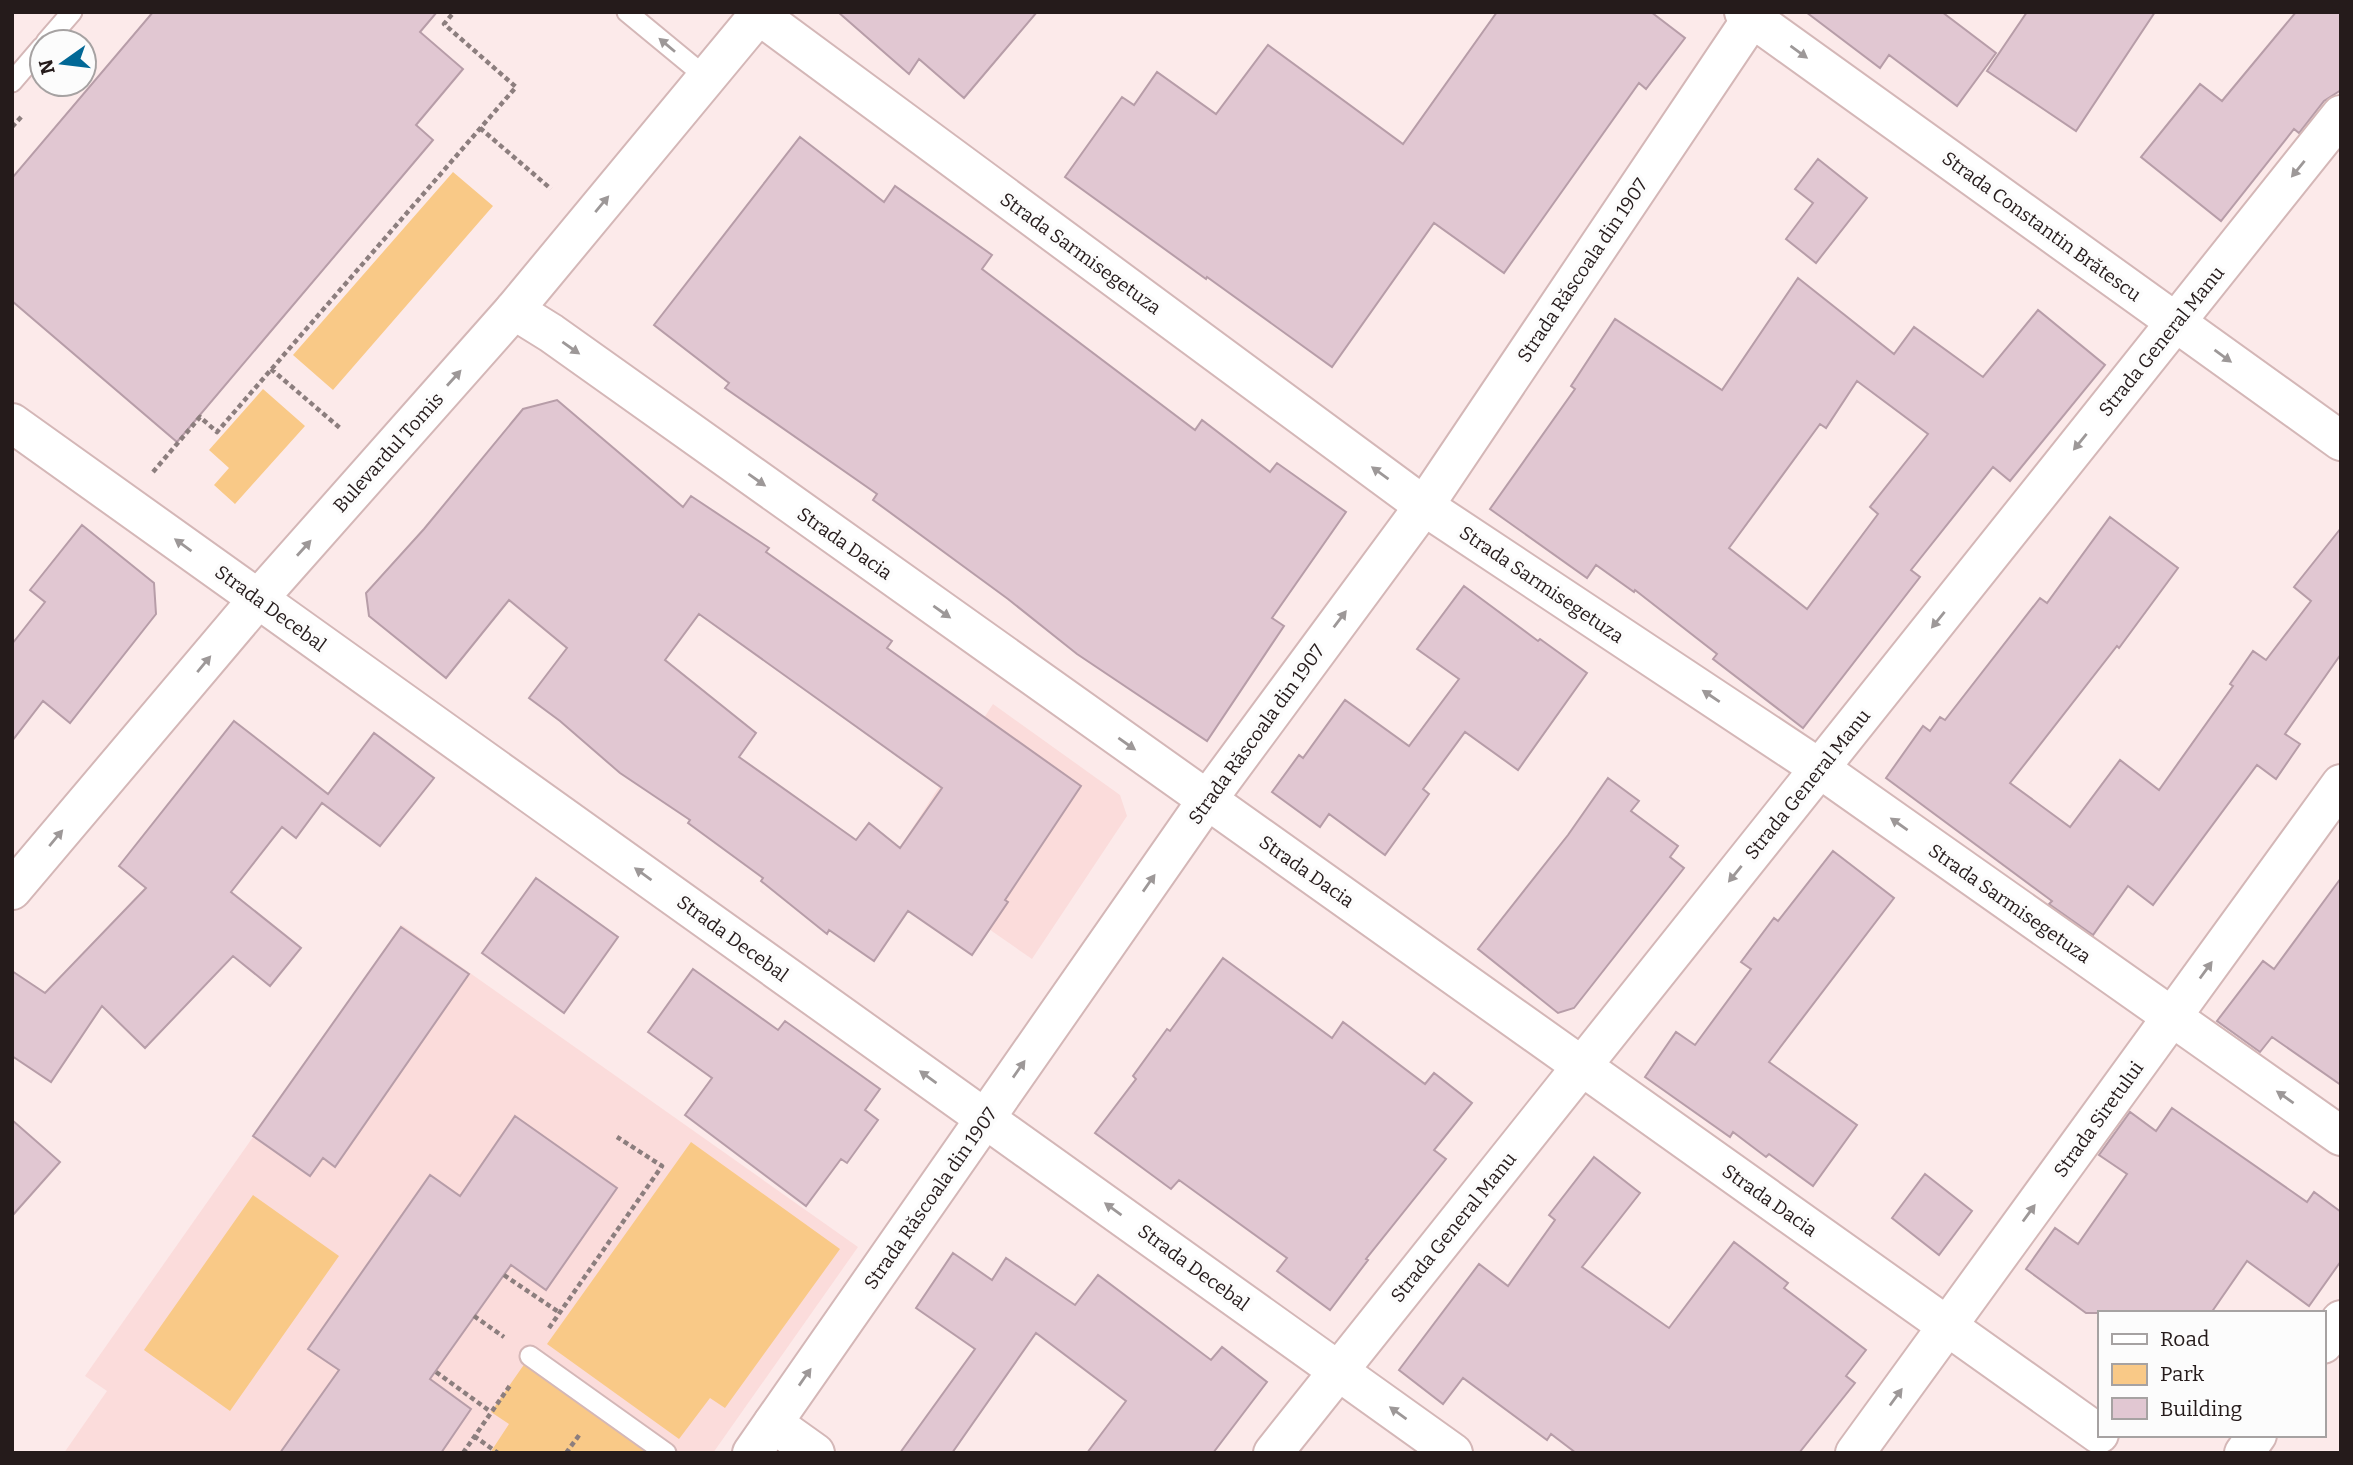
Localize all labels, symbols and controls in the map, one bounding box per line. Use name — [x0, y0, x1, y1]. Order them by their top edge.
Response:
north arrow — [28, 28, 98, 98]
one-way arrow — [658, 37, 676, 53]
one-way arrow — [1790, 45, 1808, 59]
text: N — [34, 57, 60, 77]
street label: Strada Constantin Brătescu — [1938, 147, 2146, 306]
one-way arrow — [2291, 159, 2306, 177]
street label: Strada Răscoala din 1907 — [1512, 174, 1653, 366]
street label: Strada Sarmisegetuza — [996, 187, 1166, 320]
one-way arrow — [594, 196, 609, 213]
street label: Strada General Manu — [2094, 261, 2229, 421]
one-way arrow — [562, 340, 580, 354]
one-way arrow — [2214, 349, 2232, 363]
one-way arrow — [446, 370, 462, 387]
street label: Bulevardul Tomis — [328, 388, 448, 517]
one-way arrow — [2073, 434, 2088, 451]
one-way arrow — [1371, 467, 1389, 481]
one-way arrow — [748, 472, 766, 486]
street label: Strada Dacia — [793, 502, 897, 585]
street label: Strada Sarmisegetuza — [1455, 521, 1629, 648]
one-way arrow — [174, 538, 192, 552]
one-way arrow — [295, 540, 311, 557]
street label: Strada Decebal — [211, 560, 331, 657]
one-way arrow — [933, 604, 951, 618]
one-way arrow — [1333, 610, 1347, 628]
one-way arrow — [1930, 610, 1945, 628]
street label: Strada Răscoala din 1907 — [1183, 640, 1330, 829]
one-way arrow — [196, 656, 211, 673]
one-way arrow — [1702, 689, 1720, 703]
street label: Strada General Manu — [1740, 704, 1875, 864]
one-way arrow — [1118, 736, 1136, 750]
one-way arrow — [1890, 817, 1908, 831]
one-way arrow — [48, 829, 63, 846]
street label: Strada Dacia — [1255, 830, 1359, 913]
street label: Strada Sarmisegetuza — [1924, 839, 2096, 969]
one-way arrow — [1727, 865, 1742, 883]
one-way arrow — [634, 867, 652, 881]
one-way arrow — [1142, 873, 1155, 892]
street label: Strada Decebal — [673, 890, 793, 987]
one-way arrow — [2199, 961, 2213, 979]
street label: Strada Siretului — [2049, 1057, 2148, 1182]
one-way arrow — [1012, 1060, 1026, 1078]
one-way arrow — [919, 1070, 937, 1084]
one-way arrow — [2276, 1090, 2294, 1104]
street label: Strada Răscoala din 1907 — [859, 1103, 1002, 1294]
street label: Strada General Manu — [1386, 1147, 1521, 1307]
street label: Strada Dacia — [1718, 1159, 1822, 1242]
one-way arrow — [1104, 1203, 1122, 1217]
one-way arrow — [2022, 1204, 2036, 1223]
street label: Strada Decebal — [1134, 1219, 1254, 1316]
legend — [2098, 1311, 2325, 1437]
text: Road — [2160, 1326, 2209, 1352]
text: Park — [2160, 1361, 2204, 1387]
one-way arrow — [798, 1368, 812, 1386]
one-way arrow — [1888, 1389, 1903, 1407]
text: Building — [2160, 1396, 2243, 1422]
one-way arrow — [1389, 1406, 1407, 1420]

